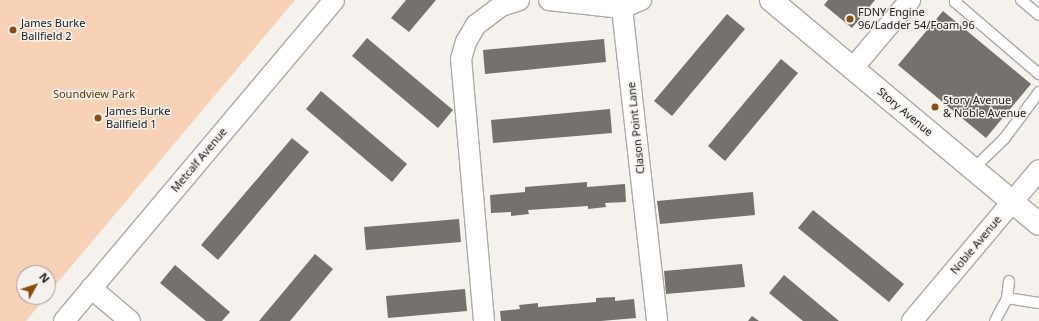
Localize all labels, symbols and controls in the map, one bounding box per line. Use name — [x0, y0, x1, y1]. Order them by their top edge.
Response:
place label: FDNY Engine 96/Ladder 54/Foam 96 — [858, 6, 975, 32]
marker: FDNY Engine 96/Ladder 54/Foam 96 — [845, 14, 855, 24]
place label: James Burke Ballfield 2 — [21, 17, 85, 43]
marker: James Burke Ballfield 2 — [8, 25, 18, 35]
street label: Clason Point Lane — [625, 81, 647, 175]
street label: Story Avenue — [875, 85, 935, 139]
park label: Soundview Park — [53, 87, 135, 101]
place label: Story Avenue & Noble Avenue — [943, 94, 1026, 120]
marker: Story Avenue & Noble Avenue — [930, 102, 940, 112]
place label: James Burke Ballfield 1 — [106, 105, 170, 131]
marker: James Burke Ballfield 1 — [93, 113, 103, 123]
street label: Metcalf Avenue — [168, 125, 230, 195]
street label: Noble Avenue — [948, 213, 1004, 277]
north arrow — [16, 265, 56, 305]
text: N — [36, 269, 53, 286]

